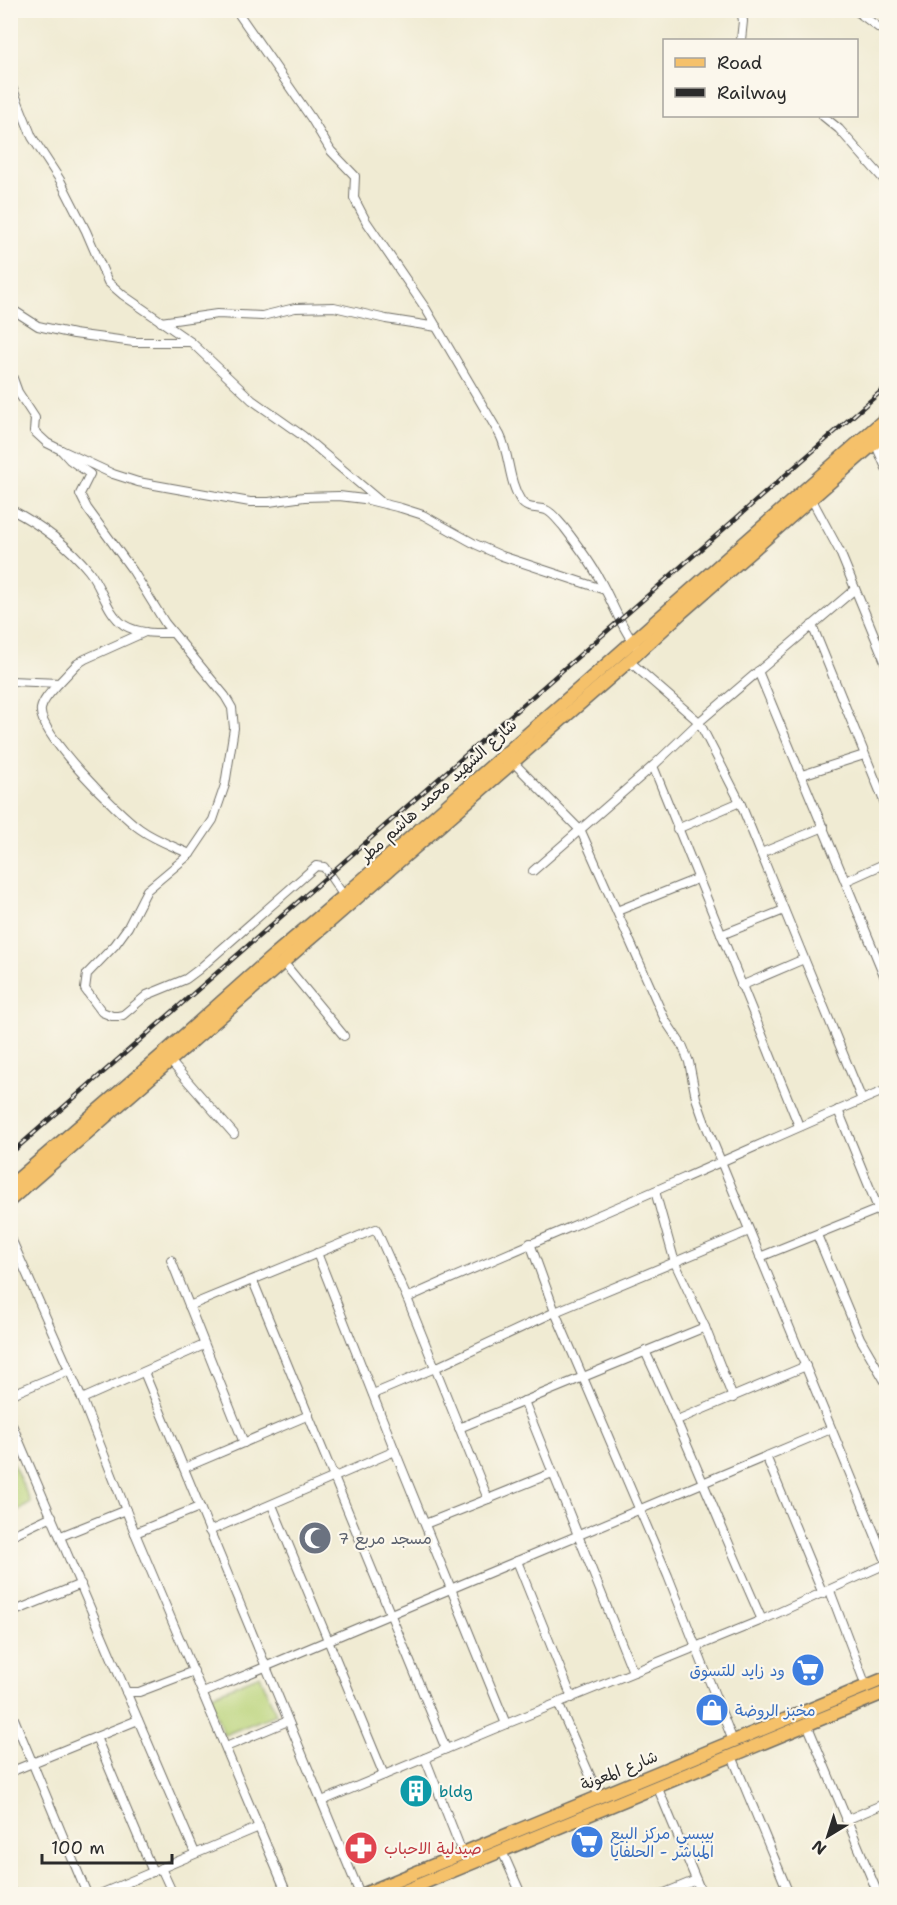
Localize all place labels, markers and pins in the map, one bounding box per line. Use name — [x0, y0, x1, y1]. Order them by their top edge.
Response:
mosque icon: مسجد مربع 7 — [297, 1520, 333, 1556]
place label: مسجد مربع 7 — [338, 1528, 432, 1550]
supermarket icon: ود زايد للتسوق — [790, 1652, 826, 1688]
place label: ود زايد للتسوق — [689, 1660, 785, 1681]
shop icon: مخبز الروضة — [694, 1692, 730, 1728]
place label: مخبز الروضة — [735, 1700, 816, 1721]
building icon: bldg — [398, 1773, 434, 1809]
place label: bldg — [439, 1781, 473, 1802]
place label: بيبسي مركز البيع المباشر - الحلفايا — [610, 1823, 714, 1862]
supermarket icon: بيبسي مركز البيع المباشر - الحلفايا — [569, 1824, 605, 1860]
pharmacy icon: صيدلية الاحباب — [343, 1830, 379, 1866]
place label: صيدلية الاحباب — [384, 1838, 482, 1859]

